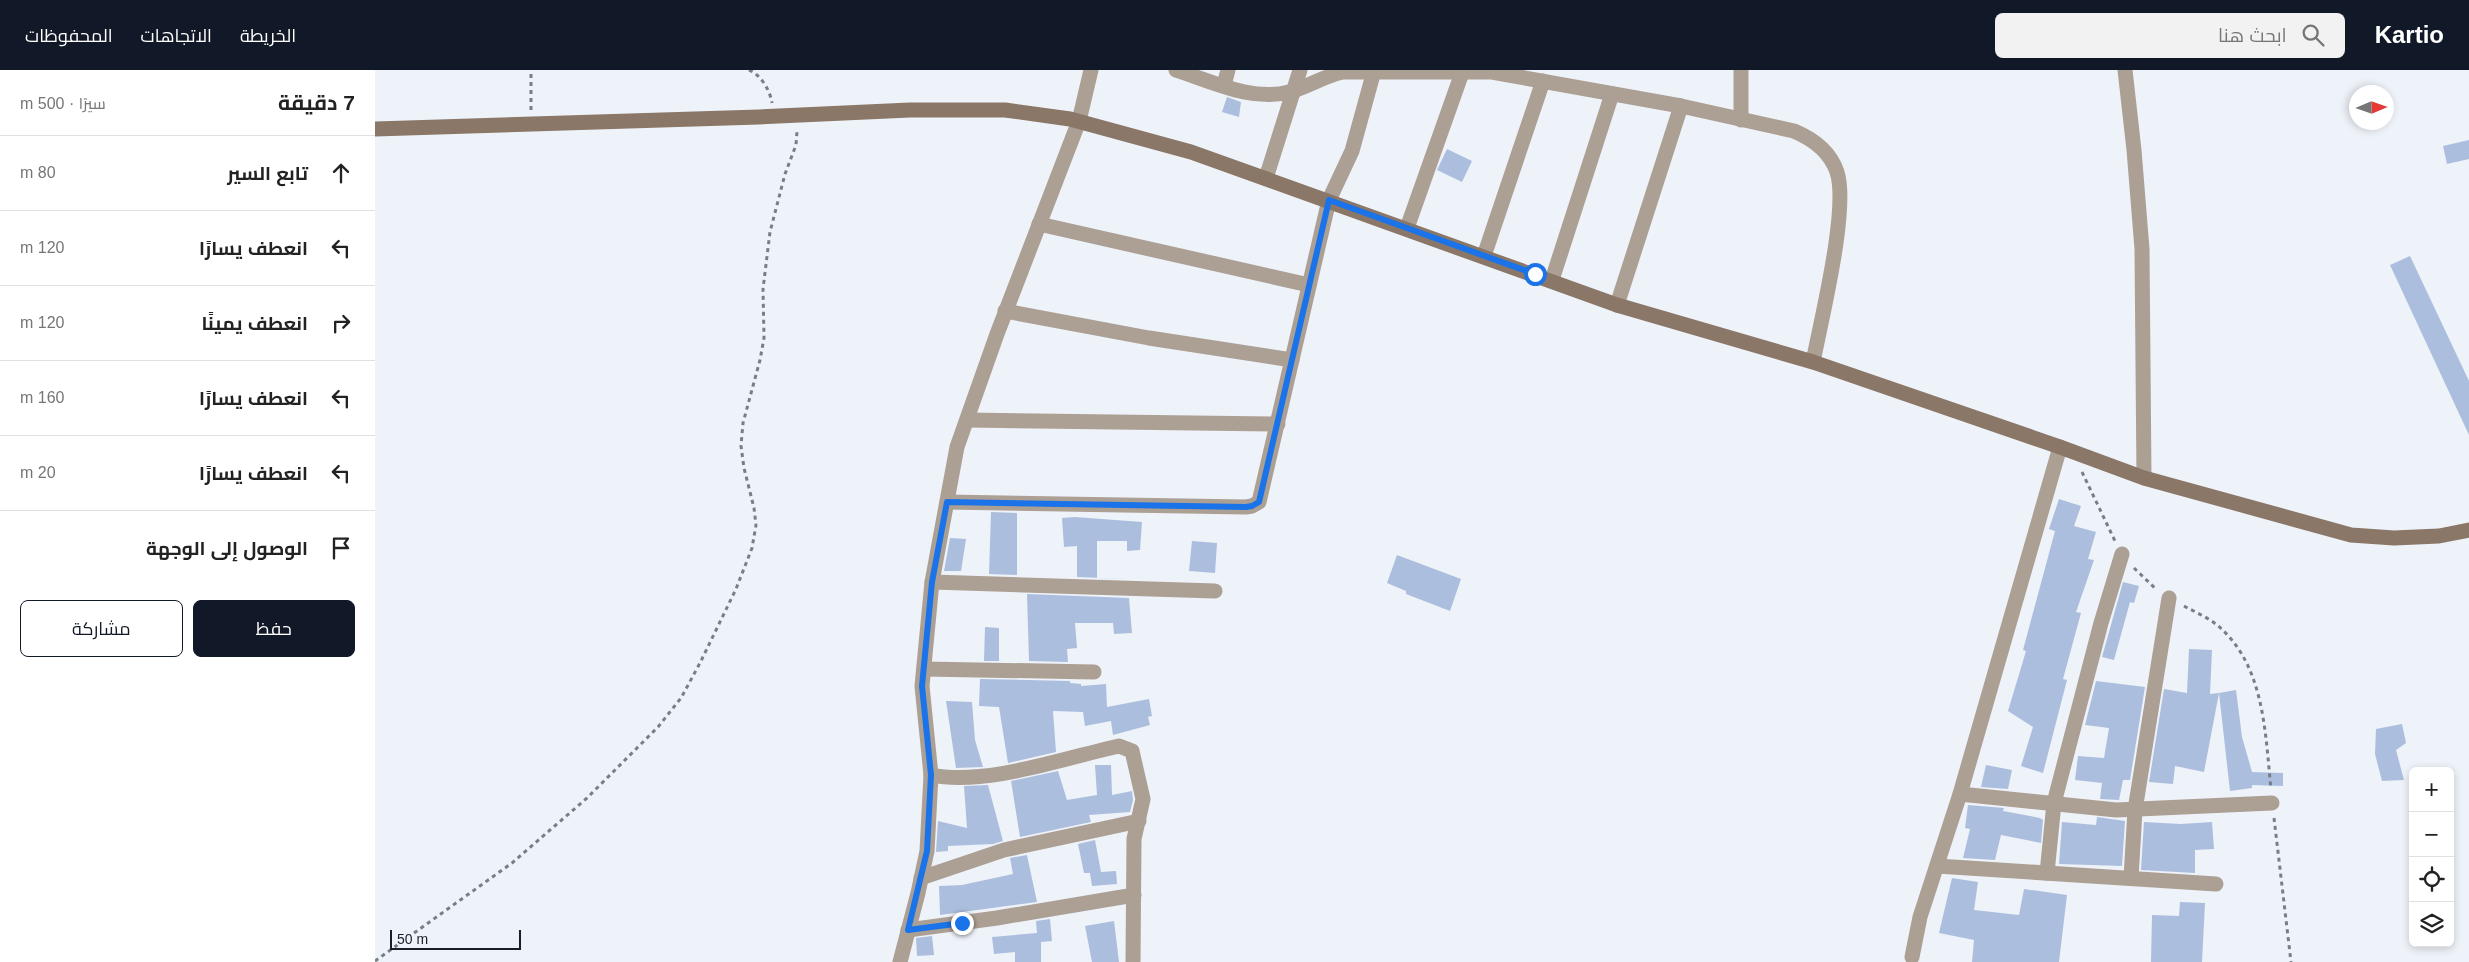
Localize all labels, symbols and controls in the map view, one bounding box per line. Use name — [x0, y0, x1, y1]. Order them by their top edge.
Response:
search box — [1995, 13, 2345, 58]
icon: search — [2299, 21, 2327, 49]
text: Kartio — [2375, 21, 2444, 48]
text: ابحث هنا — [2218, 25, 2287, 46]
text: المحفوظات — [25, 26, 113, 46]
text: الاتجاهات — [141, 26, 212, 46]
text: الخريطة — [240, 26, 296, 46]
north arrow — [2349, 85, 2394, 130]
text: 7 دقيقة — [278, 91, 355, 114]
text: سيرًا · 500 m — [20, 95, 106, 112]
icon: ahead — [327, 159, 355, 187]
text: تابع السير — [227, 163, 308, 184]
text: 80 m — [20, 164, 56, 181]
icon: left — [327, 234, 355, 262]
text: انعطف يسارًا — [199, 238, 308, 259]
text: 120 m — [20, 239, 64, 256]
route start — [1524, 263, 1547, 286]
icon: right — [327, 309, 355, 337]
text: انعطف يمينًا — [201, 313, 308, 334]
text: 120 m — [20, 314, 64, 331]
icon: left — [327, 384, 355, 412]
text: انعطف يسارًا — [199, 388, 308, 409]
text: 160 m — [20, 389, 64, 406]
icon: left — [327, 459, 355, 487]
text: انعطف يسارًا — [199, 463, 308, 484]
text: 20 m — [20, 464, 56, 481]
icon: arrive — [327, 534, 355, 562]
text: الوصول إلى الوجهة — [146, 538, 308, 559]
button: مشاركة — [20, 600, 183, 657]
button: حفظ — [193, 600, 355, 657]
map controls — [2409, 767, 2454, 947]
button: + — [2409, 767, 2454, 812]
button: − — [2409, 812, 2454, 857]
button: locate — [2409, 857, 2454, 902]
button: layers — [2409, 902, 2454, 947]
route end — [951, 912, 974, 935]
scale bar — [390, 927, 521, 950]
text: 50 m — [397, 931, 428, 947]

